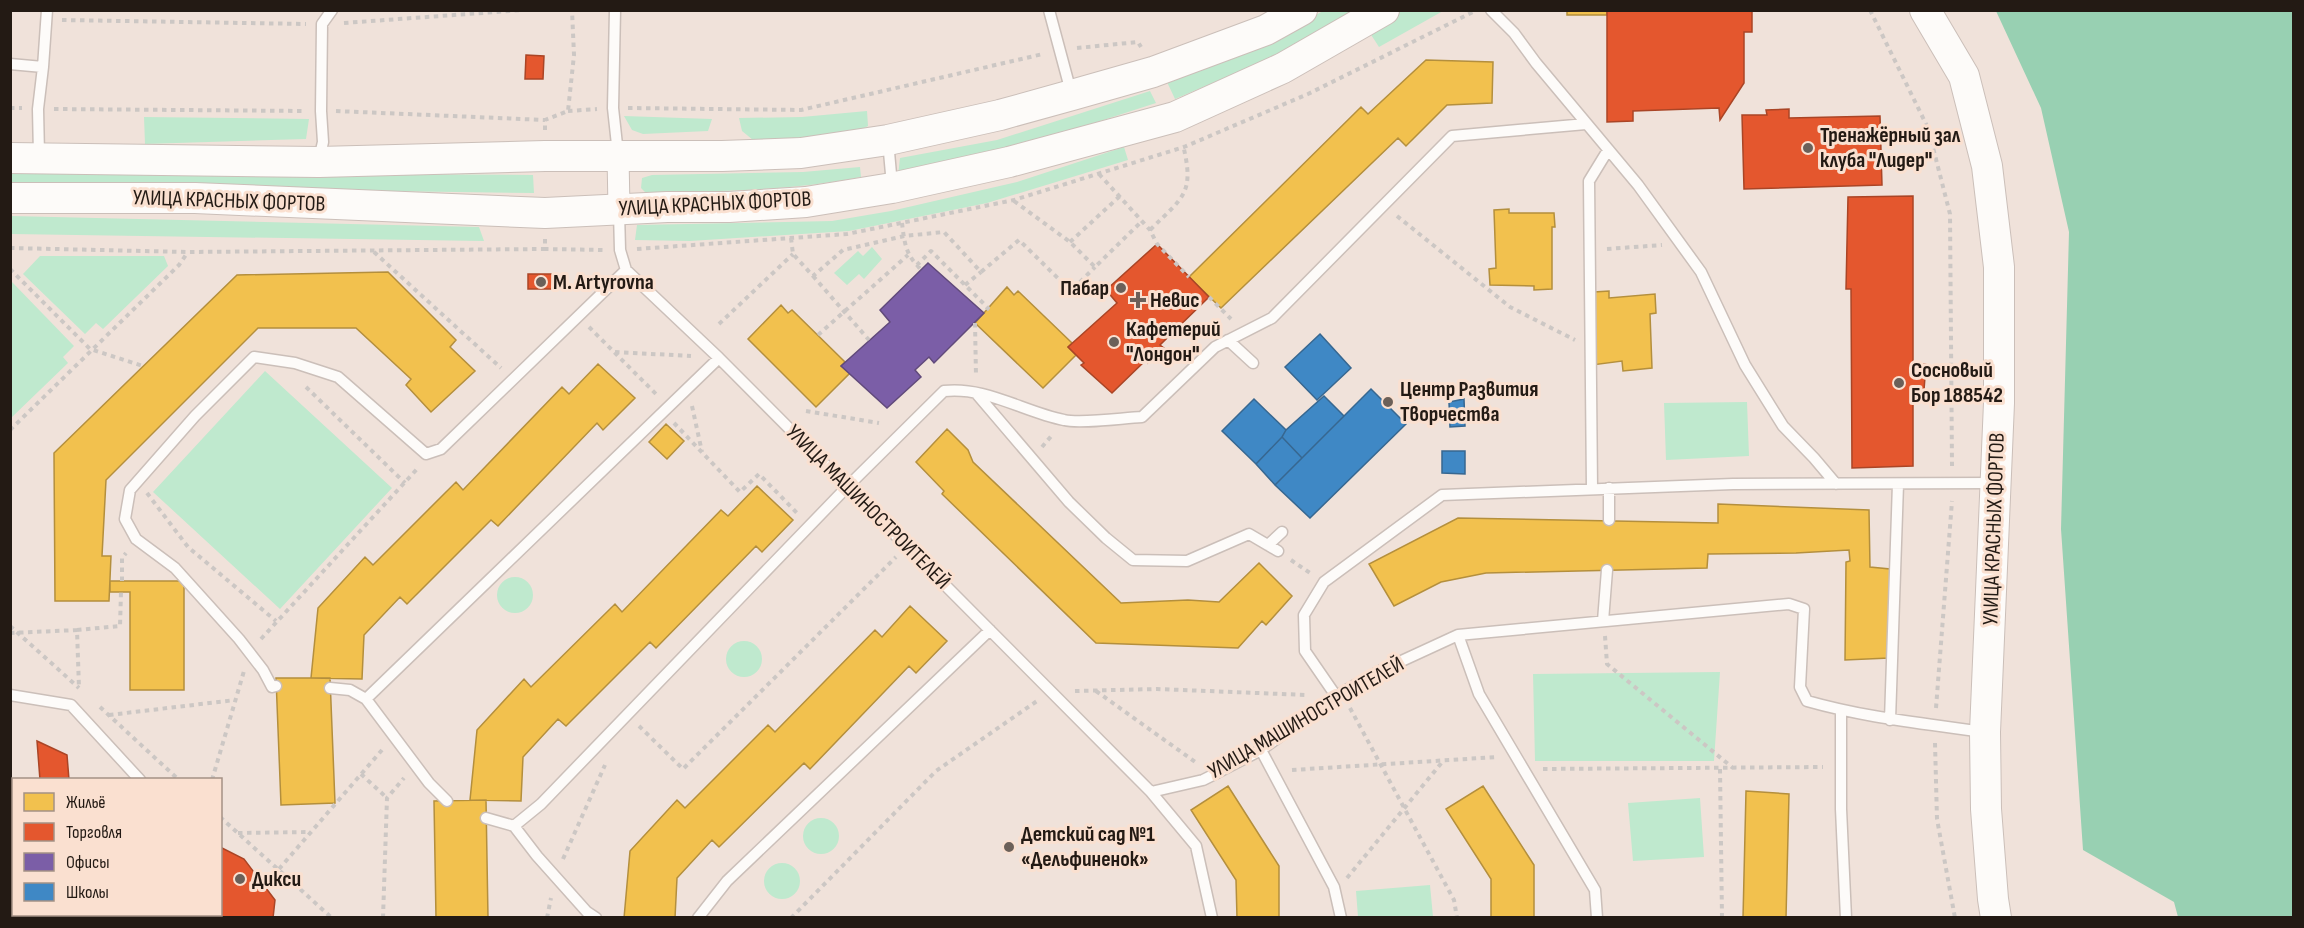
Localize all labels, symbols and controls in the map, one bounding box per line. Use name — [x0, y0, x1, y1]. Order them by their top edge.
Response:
place label: Тренажёрный зал клуба "Лидер" — [1820, 122, 1961, 174]
marker: Тренажёрный зал клуба "Лидер" — [1801, 141, 1815, 155]
street label: УЛИЦА КРАСНЫХ ФОРТОВ — [132, 184, 326, 218]
street label: УЛИЦА КРАСНЫХ ФОРТОВ — [618, 185, 812, 223]
place label: M. Artyrovna — [553, 269, 654, 296]
marker: M. Artyrovna — [534, 275, 548, 289]
place label: Пабар — [1060, 275, 1109, 302]
marker: Пабар — [1114, 281, 1128, 295]
place label: Невис — [1150, 287, 1200, 314]
marker: Невис — [1131, 293, 1145, 307]
place label: Кафетерий "Лондон" — [1126, 316, 1221, 368]
marker: Кафетерий "Лондон" — [1107, 335, 1121, 349]
place label: Сосновый Бор 188542 — [1911, 357, 2003, 409]
place label: Центр Развития Творчества — [1400, 376, 1538, 428]
marker: Сосновый Бор 188542 — [1892, 376, 1906, 390]
marker: Центр Развития Творчества — [1381, 395, 1395, 409]
street label: УЛИЦА МАШИНОСТРОИТЕЛЕЙ — [780, 419, 956, 595]
street label: УЛИЦА КРАСНЫХ ФОРТОВ — [1977, 432, 2011, 626]
street label: УЛИЦА МАШИНОСТРОИТЕЛЕЙ — [1203, 651, 1409, 785]
legend — [12, 778, 222, 916]
text: Жильё — [66, 792, 106, 813]
place label: Детский сад №1 «Дельфиненок» — [1021, 821, 1155, 873]
text: Торговля — [66, 822, 122, 843]
marker: Детский сад №1 «Дельфиненок» — [1002, 840, 1016, 854]
text: Офисы — [66, 852, 110, 873]
place label: Дикси — [252, 866, 301, 893]
marker: Дикси — [233, 872, 247, 886]
text: Школы — [66, 882, 109, 903]

